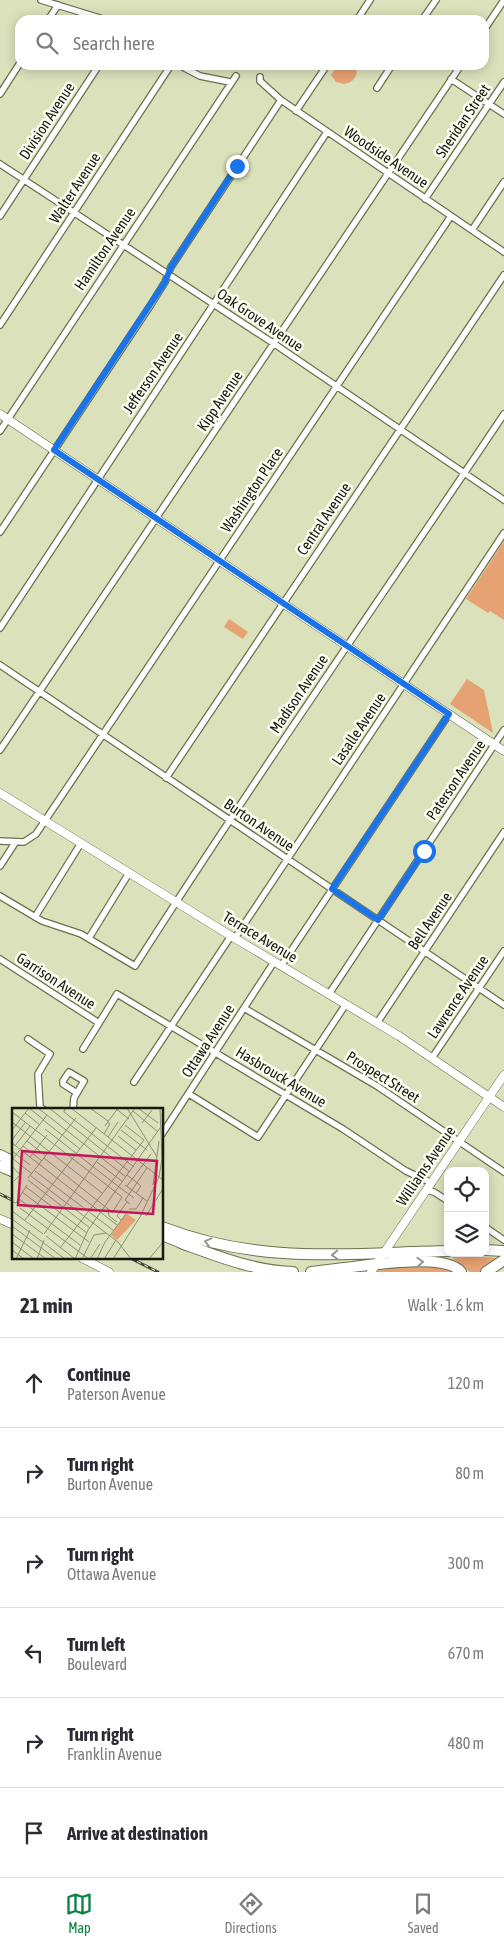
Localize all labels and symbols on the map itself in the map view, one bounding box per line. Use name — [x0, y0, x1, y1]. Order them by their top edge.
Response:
street label: Division Avenue — [15, 79, 78, 162]
street label: Sheridan Street — [432, 81, 493, 161]
street label: Woodside Avenue — [341, 122, 432, 191]
street label: Walter Avenue — [46, 149, 104, 226]
route end — [226, 155, 249, 178]
street label: Hamilton Avenue — [71, 204, 139, 293]
street label: Oak Grove Avenue — [214, 285, 307, 355]
street label: Jefferson Avenue — [119, 329, 186, 417]
street label: Kipp Avenue — [193, 367, 246, 434]
street label: Washington Place — [217, 444, 286, 535]
street label: Central Avenue — [293, 479, 354, 558]
street label: Madison Avenue — [266, 651, 331, 736]
street label: Lasalle Avenue — [328, 689, 389, 768]
street label: Paterson Avenue — [423, 736, 489, 823]
street label: Burton Avenue — [221, 795, 298, 854]
route start — [413, 840, 436, 863]
street label: Bell Avenue — [404, 889, 455, 953]
street label: Terrace Avenue — [220, 908, 301, 966]
street label: Garrison Avenue — [14, 949, 99, 1012]
street label: Lawrence Avenue — [424, 952, 492, 1041]
street label: Ottawa Avenue — [178, 1001, 238, 1080]
street label: Hasbrouck Avenue — [233, 1043, 330, 1110]
street label: Prospect Street — [344, 1047, 423, 1106]
inset map — [12, 1108, 164, 1260]
street label: Williams Avenue — [393, 1123, 459, 1209]
one-way arrow — [205, 1238, 213, 1248]
one-way arrow — [331, 1249, 339, 1260]
one-way arrow — [417, 1256, 425, 1267]

